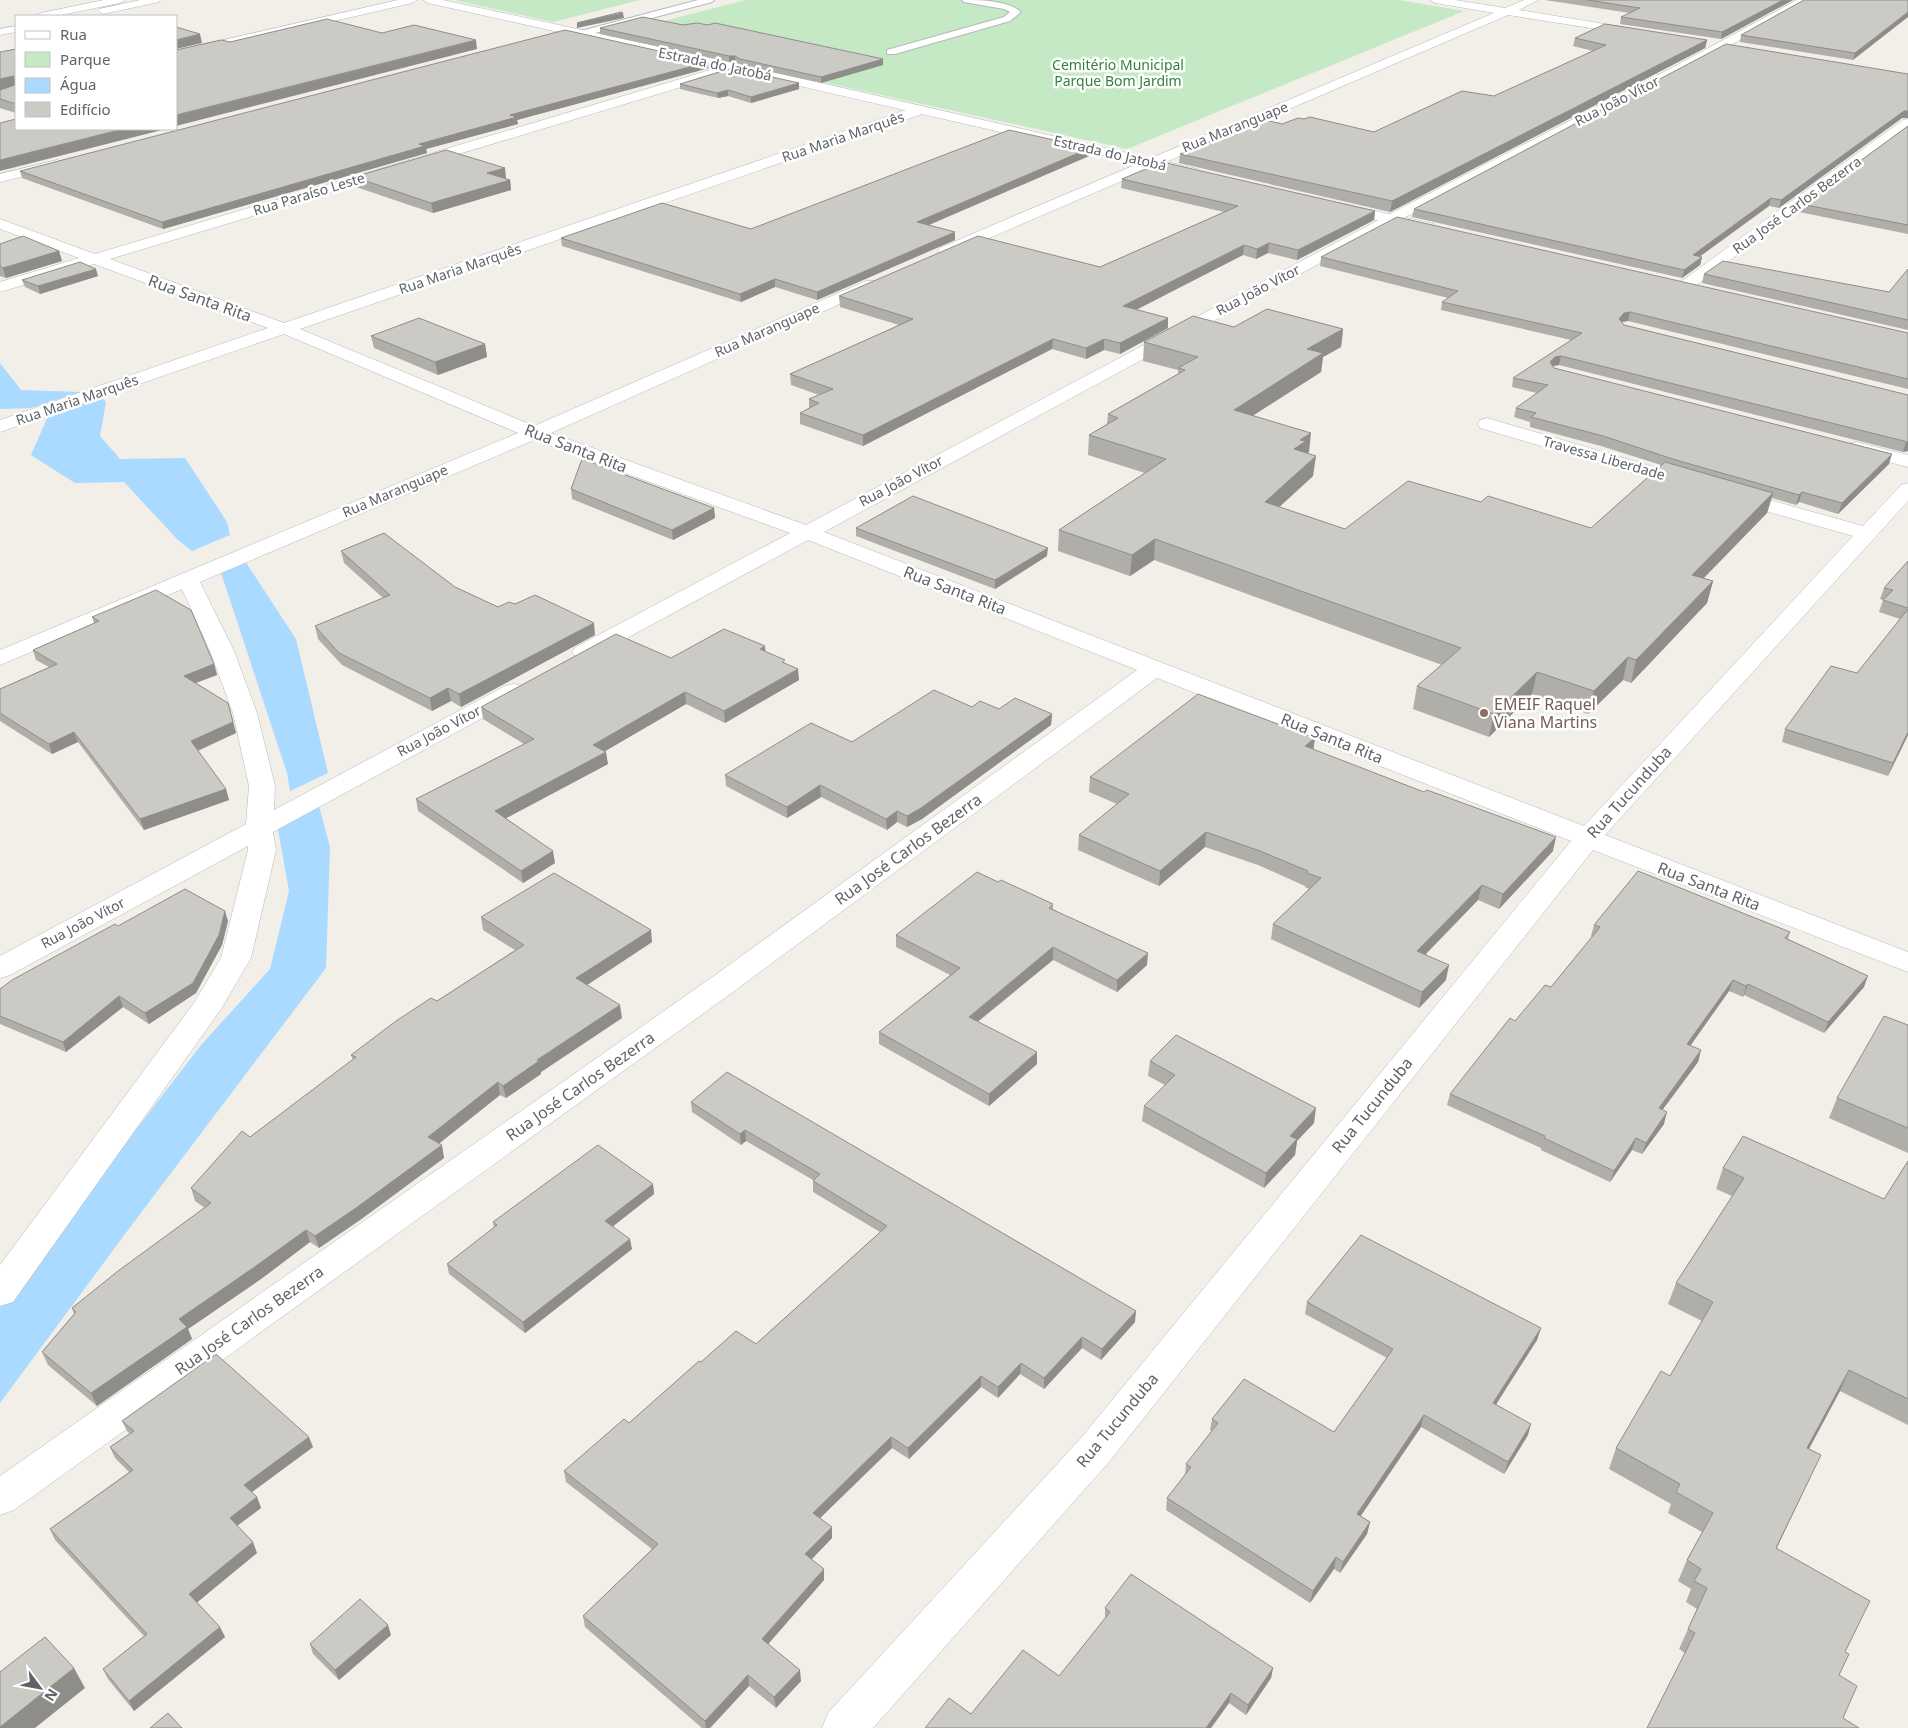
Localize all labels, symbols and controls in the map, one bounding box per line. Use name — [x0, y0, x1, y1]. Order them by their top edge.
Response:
legend — [15, 15, 178, 130]
text: Rua — [60, 24, 87, 44]
street label: Estrada do Jatobá — [657, 42, 774, 85]
text: Parque — [60, 49, 110, 69]
park label: Cemitério Municipal Parque Bom Jardim — [1052, 55, 1184, 90]
street label: Rua João Vítor — [1571, 71, 1662, 130]
text: Água — [60, 74, 97, 94]
street label: Rua Maranguape — [1179, 97, 1291, 157]
text: Edifício — [60, 99, 111, 119]
street label: Rua Maria Marquês — [779, 107, 907, 166]
street label: Estrada do Jatobá — [1052, 130, 1168, 175]
street label: Rua José Carlos Bezerra — [1729, 151, 1865, 258]
street label: Rua Paraíso Leste — [251, 167, 367, 220]
street label: Rua Maria Marquês — [396, 239, 524, 298]
street label: Rua João Vítor — [1212, 259, 1303, 320]
street label: Rua Santa Rita — [145, 269, 255, 327]
street label: Rua Maranguape — [711, 298, 822, 361]
street label: Rua Maria Marquês — [13, 370, 141, 429]
street label: Rua Santa Rita — [521, 418, 631, 478]
street label: Travessa Liberdade — [1541, 431, 1668, 484]
street label: Rua João Vítor — [855, 450, 946, 511]
street label: Rua Maranguape — [339, 460, 451, 521]
street label: Rua Santa Rita — [900, 560, 1010, 620]
place label: EMEIF Raquel Viana Martins — [1494, 693, 1597, 733]
street label: Rua João Vítor — [393, 700, 484, 761]
marker: EMEIF Raquel Viana Martins — [1478, 707, 1490, 719]
street label: Rua Santa Rita — [1278, 708, 1386, 768]
street label: Rua Tucunduba — [1582, 741, 1676, 843]
street label: Rua José Carlos Bezerra — [830, 788, 986, 910]
street label: Rua Santa Rita — [1654, 856, 1764, 916]
street label: Rua João Vítor — [37, 892, 128, 953]
street label: Rua José Carlos Bezerra — [501, 1026, 659, 1146]
street label: Rua Tucunduba — [1327, 1053, 1417, 1157]
street label: Rua José Carlos Bezerra — [170, 1260, 328, 1380]
street label: Rua Tucunduba — [1071, 1368, 1163, 1472]
north arrow — [15, 1663, 65, 1713]
text: N — [40, 1685, 63, 1705]

